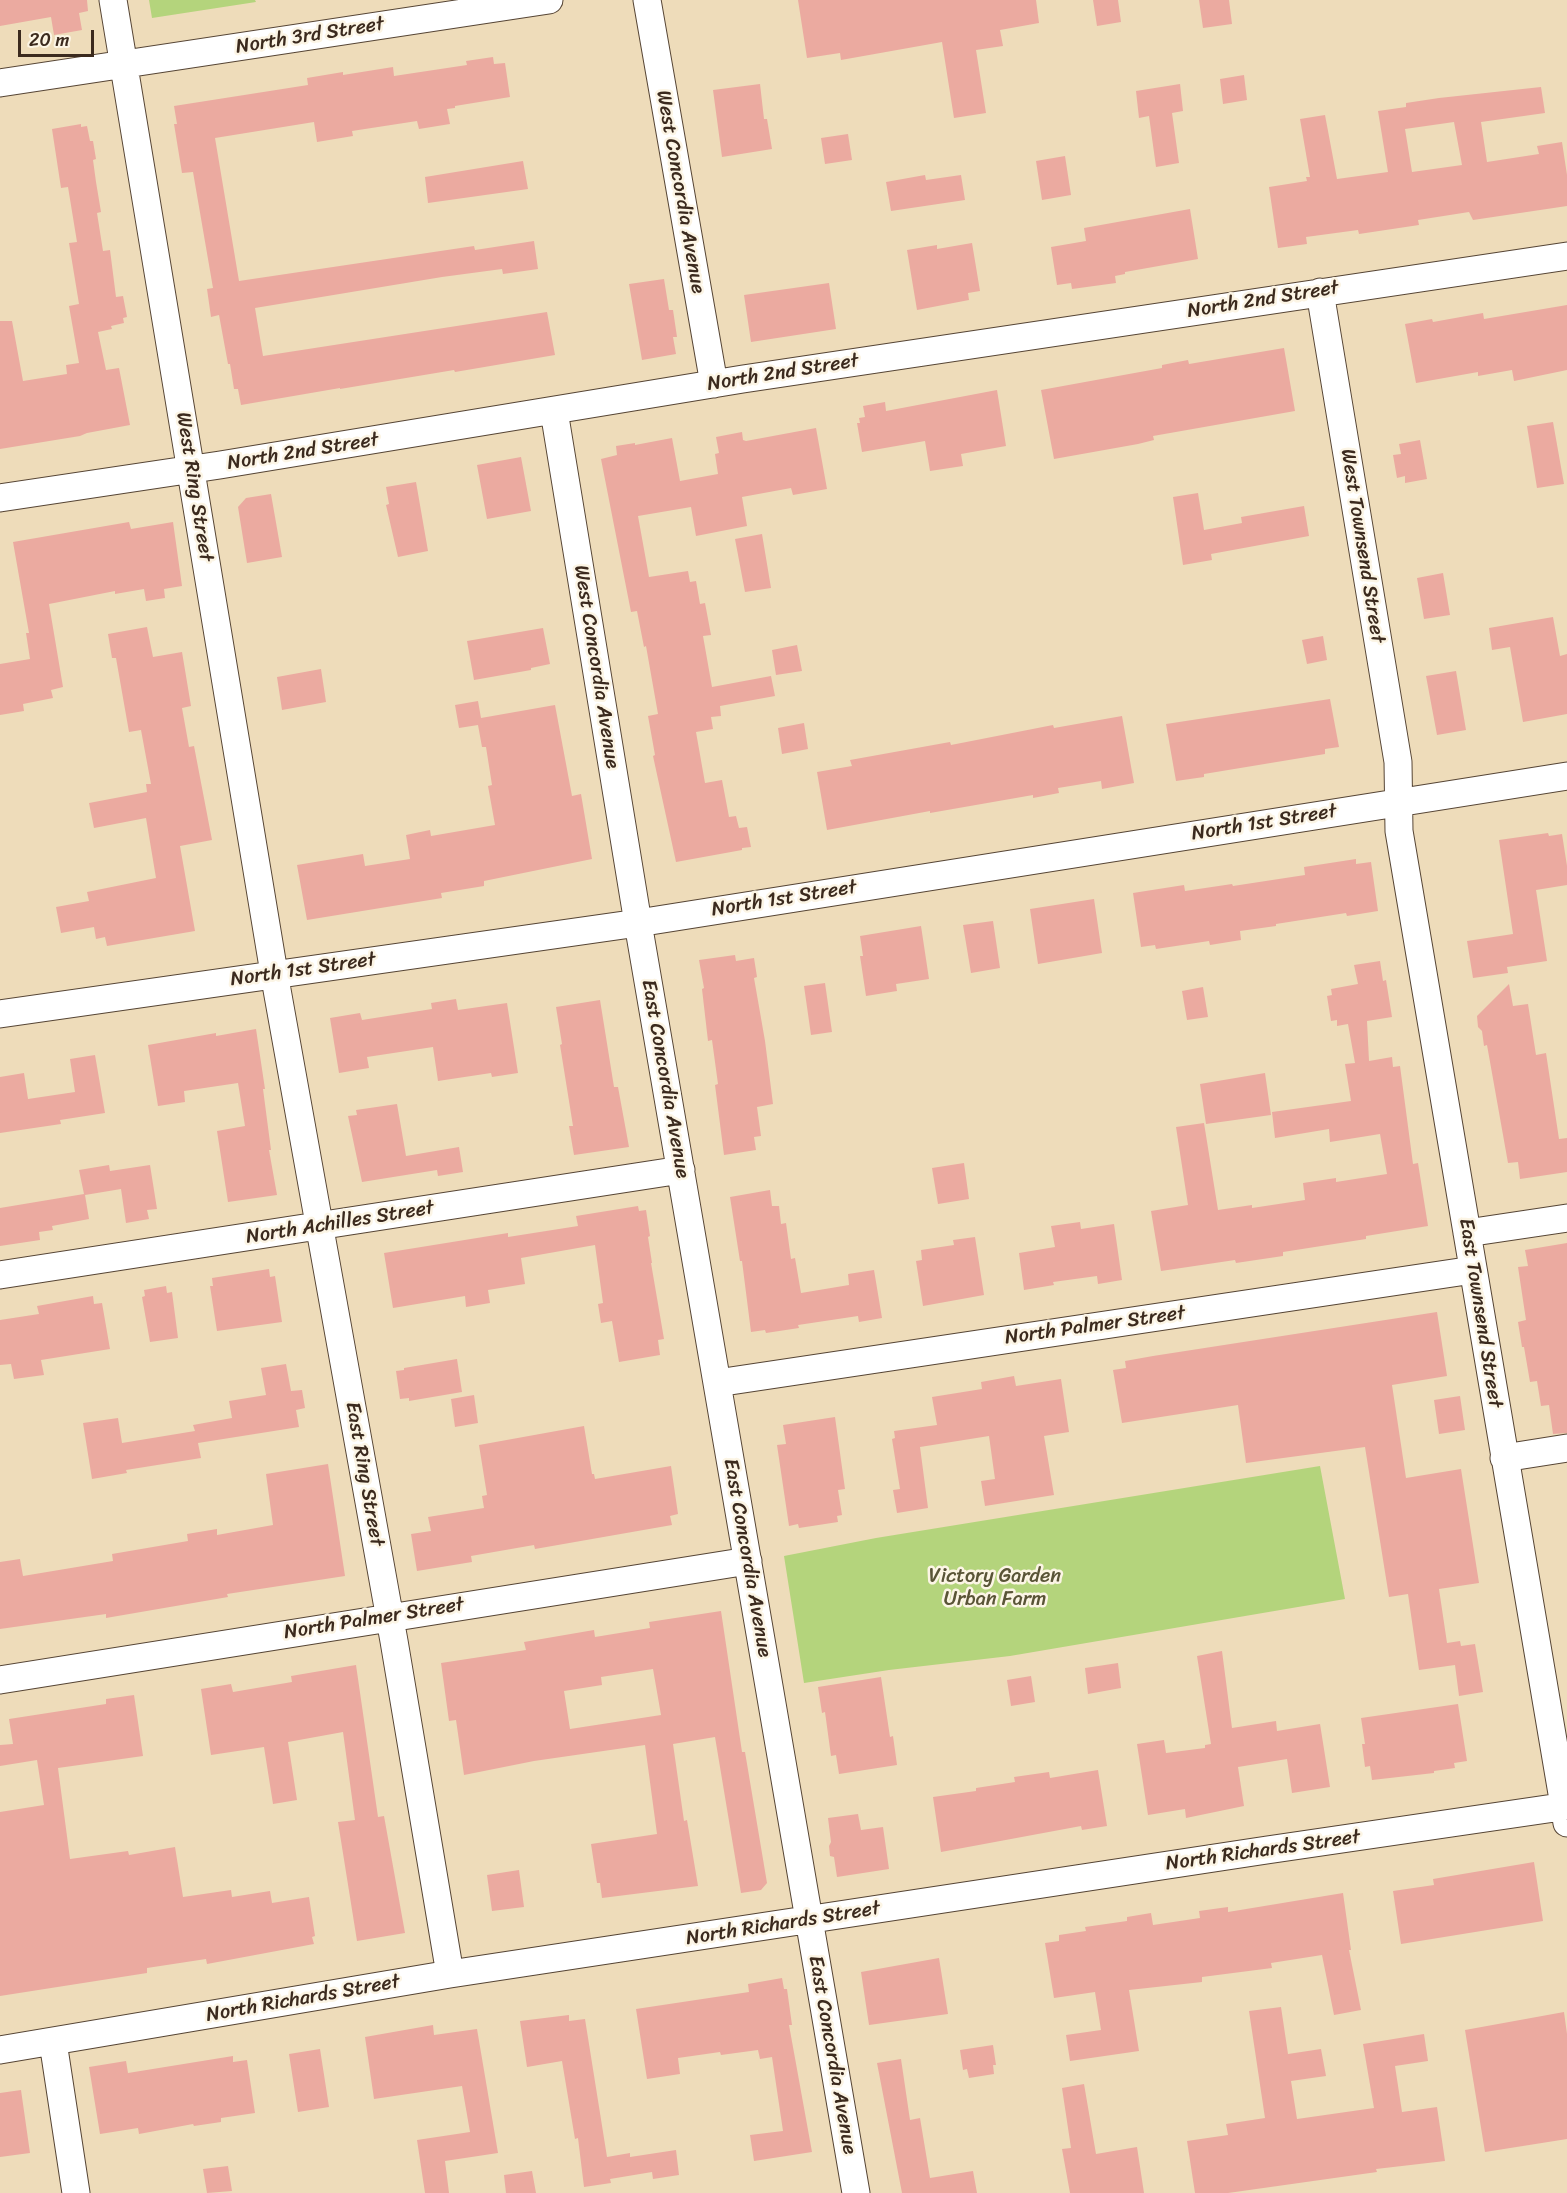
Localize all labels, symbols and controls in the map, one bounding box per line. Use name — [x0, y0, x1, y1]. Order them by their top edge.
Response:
street label: North 3rd Street — [234, 12, 386, 60]
scale bar — [21, 18, 98, 56]
text: 20 m — [29, 24, 69, 56]
street label: West Concordia Avenue — [650, 89, 710, 295]
street label: North 2nd Street — [1186, 276, 1340, 324]
street label: North 2nd Street — [706, 349, 860, 397]
street label: West Ring Street — [170, 411, 218, 563]
street label: North 2nd Street — [226, 428, 380, 476]
street label: West Townsend Street — [1335, 447, 1389, 645]
street label: West Concordia Avenue — [568, 564, 624, 770]
street label: North 1st Street — [1190, 800, 1338, 846]
street label: North 1st Street — [710, 876, 858, 922]
street label: North 1st Street — [229, 948, 377, 992]
street label: East Concordia Avenue — [636, 978, 694, 1180]
street label: North Achilles Street — [244, 1196, 436, 1250]
street label: East Townsend Street — [1453, 1217, 1507, 1409]
street label: North Palmer Street — [1003, 1301, 1187, 1351]
street label: East Ring Street — [339, 1400, 389, 1548]
street label: East Concordia Avenue — [718, 1457, 776, 1659]
park label: Victory Garden Urban Farm — [929, 1565, 1061, 1612]
street label: North Palmer Street — [282, 1593, 466, 1645]
street label: North Richards Street — [1164, 1825, 1362, 1877]
street label: North Richards Street — [684, 1897, 882, 1951]
street label: East Concordia Avenue — [803, 1954, 861, 2156]
street label: North Richards Street — [204, 1970, 402, 2028]

